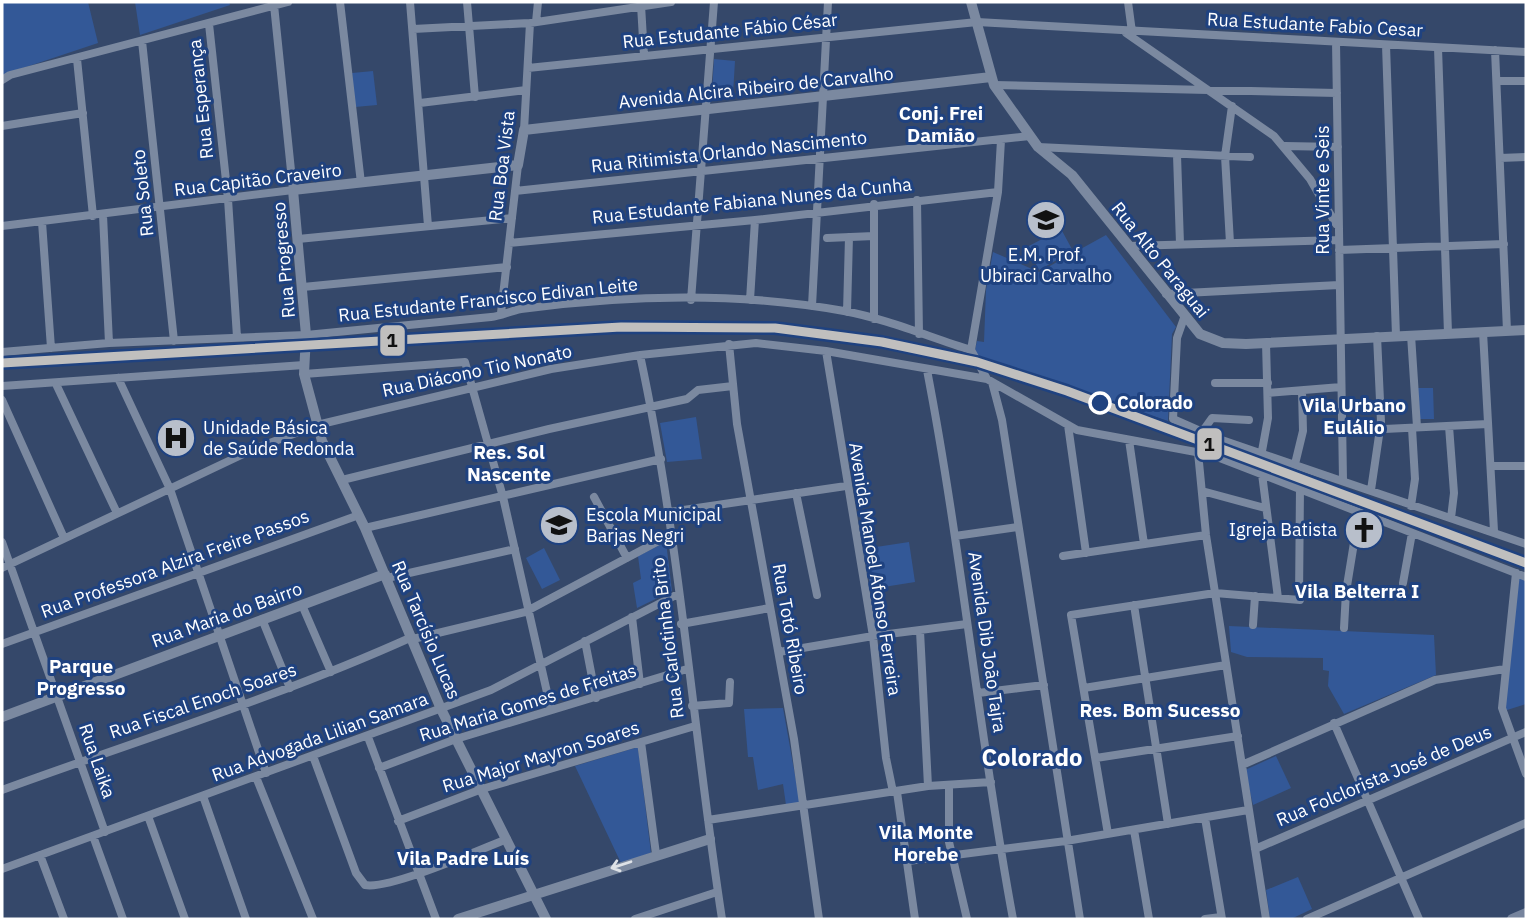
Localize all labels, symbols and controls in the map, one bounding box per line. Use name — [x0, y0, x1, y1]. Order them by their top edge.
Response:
street label: Rua Estudante Fabio Cesar — [1206, 7, 1424, 42]
street label: Rua Estudante Fábio César — [621, 8, 839, 53]
street label: Rua Esperança — [183, 38, 218, 160]
street label: Avenida Alcira Ribeiro de Carvalho — [617, 62, 895, 113]
district label: Conj. Frei Damião — [899, 101, 983, 147]
street label: Rua Boa Vista — [483, 109, 520, 223]
street label: Rua Vinte e Seis — [1311, 125, 1334, 255]
street label: Rua Ritimista Orlando Nascimento — [590, 126, 868, 177]
street label: Rua Soleto — [127, 148, 158, 238]
street label: Rua Capitão Craveiro — [173, 158, 343, 201]
street label: Rua Estudante Fabiana Nunes da Cunha — [591, 172, 913, 229]
street label: Rua Alto Paraguai — [1107, 197, 1214, 322]
school or university icon: E.M. Prof. Ubiraci Carvalho — [1025, 199, 1067, 241]
street label: Rua Progresso — [267, 201, 300, 319]
place label: E.M. Prof. Ubiraci Carvalho — [980, 243, 1112, 287]
street label: Rua Estudante Francisco Edivan Leite — [337, 272, 639, 327]
line badge: 1 — [379, 324, 406, 357]
text: 1 — [386, 328, 398, 352]
street label: Rua Diácono Tio Nonato — [380, 339, 574, 402]
place label: Colorado — [1117, 391, 1193, 414]
marker: Colorado — [1089, 392, 1111, 414]
district label: Vila Urbano Eulálio — [1302, 393, 1406, 439]
place label: Unidade Básica de Saúde Redonda — [203, 416, 355, 460]
hospital icon: Unidade Básica de Saúde Redonda — [155, 417, 197, 459]
line badge: 1 — [1196, 427, 1223, 461]
text: 1 — [1203, 432, 1215, 456]
district label: Res. Sol Nascente — [467, 440, 551, 486]
street label: Avenida Manoel Afonso Ferreira — [844, 441, 907, 698]
place label: Escola Municipal Barjas Negri — [586, 503, 721, 547]
street label: Rua Professora Alzira Freire Passos — [38, 504, 312, 623]
school or university icon: Escola Municipal Barjas Negri — [538, 504, 580, 546]
church icon: Igreja Batista — [1343, 509, 1385, 551]
place label: Igreja Batista — [1229, 518, 1337, 541]
street label: Avenida Dib João Tajra — [963, 550, 1012, 734]
street label: Rua Carlotinha Brito — [646, 556, 689, 720]
street label: Rua Tarcísio Lucas — [387, 557, 466, 703]
street label: Rua Totó Ribeiro — [768, 562, 813, 696]
street label: Rua Maria do Bairro — [148, 577, 305, 652]
district label: Vila Belterra I — [1295, 579, 1419, 603]
district label: Parque Progresso — [36, 654, 126, 700]
street label: Rua Fiscal Enoch Soares — [106, 658, 299, 743]
street label: Rua Maria Gomes de Freitas — [416, 659, 639, 747]
street label: Rua Advogada Lilian Samara — [209, 687, 431, 786]
district label: Res. Bom Sucesso — [1079, 698, 1241, 722]
street label: Rua Major Mayron Soares — [440, 716, 642, 797]
street label: Rua Laika — [74, 720, 121, 802]
street label: Rua Folclorista José de Deus — [1273, 720, 1495, 831]
district label: Colorado — [981, 741, 1083, 773]
district label: Vila Monte Horebe — [879, 820, 973, 866]
district label: Vila Padre Luís — [397, 846, 529, 870]
one-way arrow — [611, 860, 633, 873]

